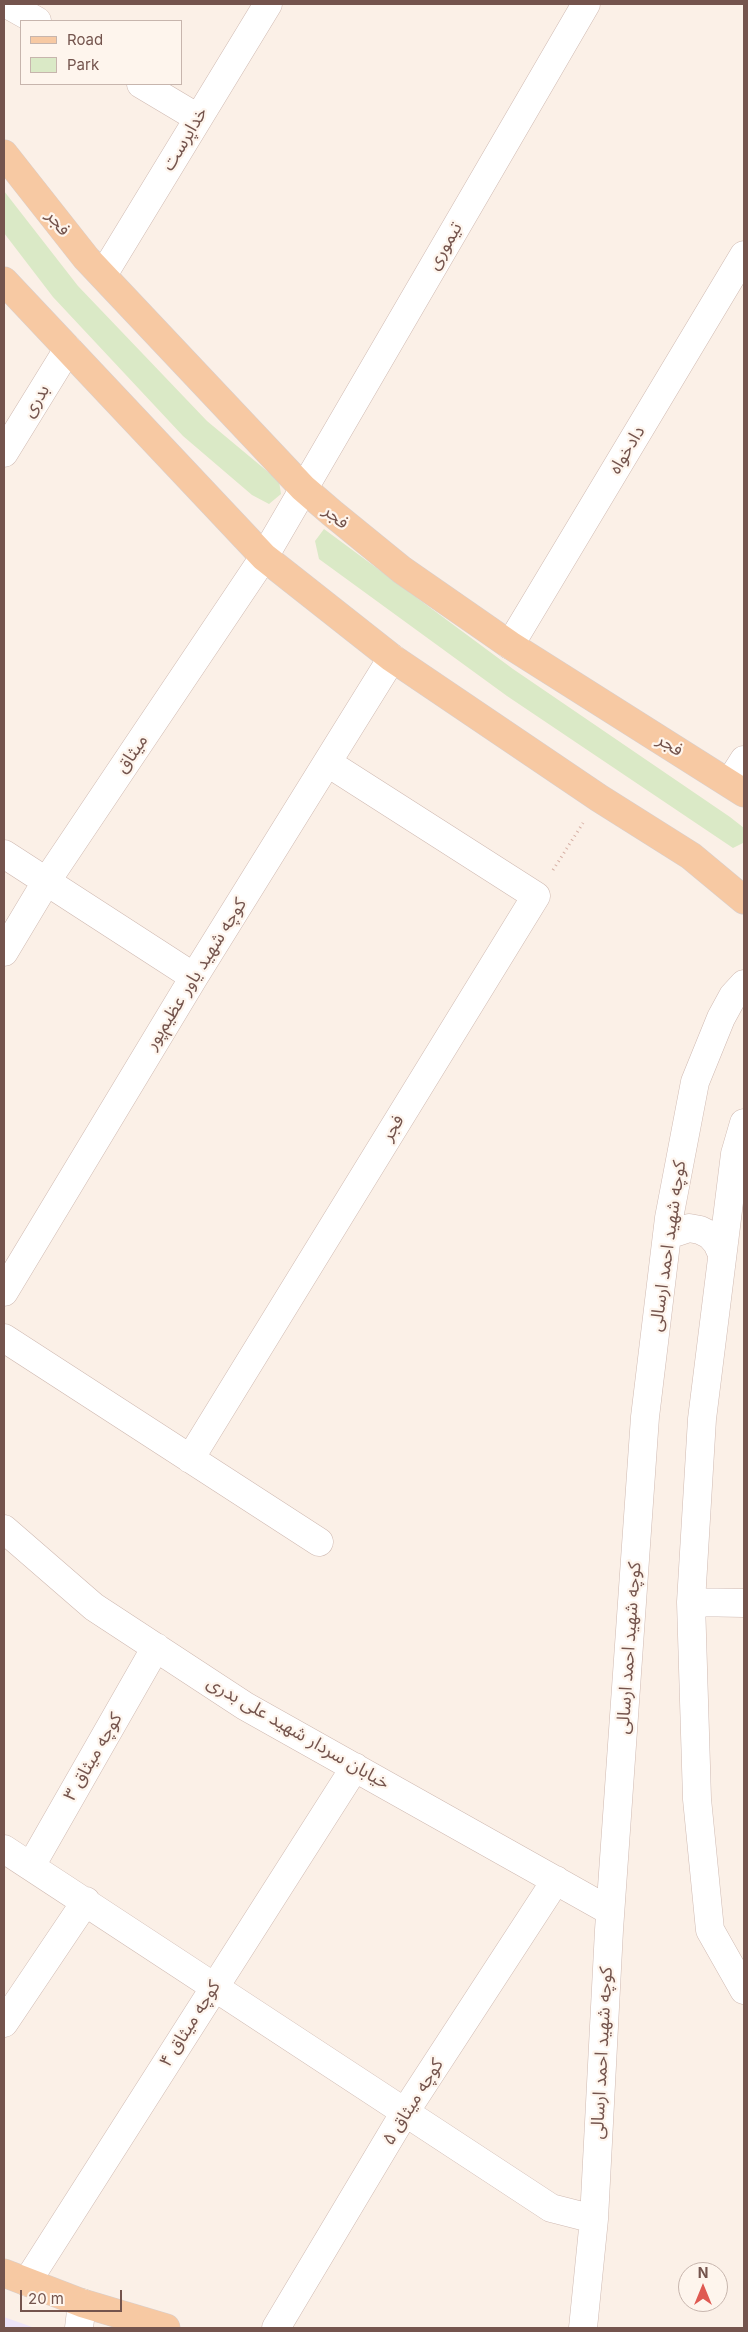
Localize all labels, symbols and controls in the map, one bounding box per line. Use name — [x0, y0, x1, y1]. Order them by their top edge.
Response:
legend — [20, 20, 182, 85]
text: Road — [67, 30, 103, 49]
text: Park — [67, 55, 99, 74]
street label: خداپرست — [158, 103, 212, 175]
street label: فجر — [41, 206, 75, 240]
street label: تیموری — [423, 218, 467, 274]
street label: بدری — [18, 381, 54, 421]
street label: دادخواه — [604, 422, 650, 478]
street label: فجر — [319, 500, 353, 534]
street label: فجر — [653, 729, 687, 761]
street label: میثاق — [111, 731, 153, 777]
street label: کوچه شهید یاور عظیم‌پور — [141, 894, 251, 1054]
street label: فجر — [377, 1111, 409, 1145]
street label: کوچه شهید احمد ارسالی — [645, 1159, 691, 1333]
street label: کوچه شهید احمد ارسالی — [612, 1561, 646, 1735]
street label: خیابان سردار شهید علی بدری — [203, 1672, 393, 1794]
street label: کوچه میثاق ۳ — [59, 1709, 127, 1805]
street label: کوچه شهید احمد ارسالی — [587, 1966, 617, 2140]
street label: کوچه میثاق ۴ — [155, 1977, 225, 2071]
street label: کوچه میثاق ۵ — [378, 2055, 448, 2149]
north arrow — [678, 2262, 728, 2312]
text: N — [698, 2264, 708, 2281]
scale bar — [22, 2280, 125, 2312]
text: 20 m — [28, 2289, 64, 2308]

